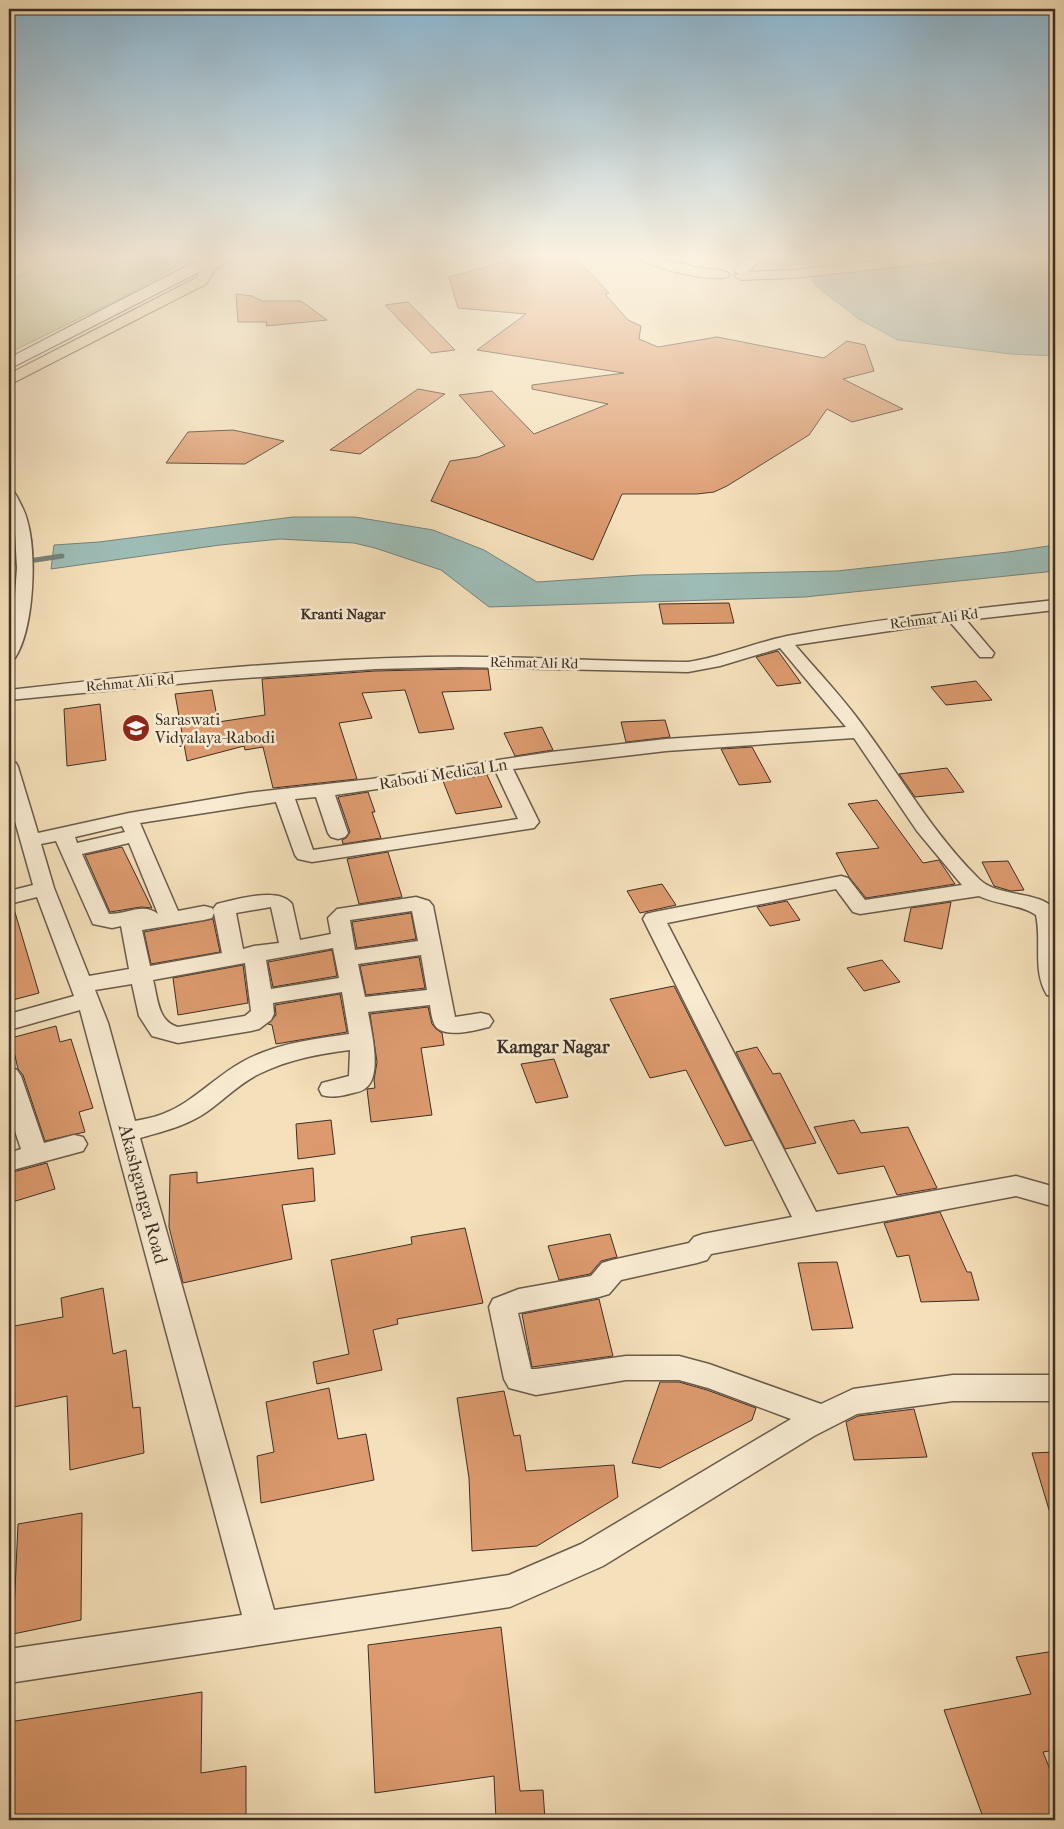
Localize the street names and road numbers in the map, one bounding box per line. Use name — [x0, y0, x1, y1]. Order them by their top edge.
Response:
street label: Rehmat Ali Rd — [889, 605, 979, 633]
street label: Rehmat Ali Rd — [490, 654, 579, 672]
street label: Rehmat Ali Rd — [85, 671, 175, 695]
street label: Rabodi Medical Ln — [378, 754, 509, 794]
street label: Akashganga Road — [114, 1121, 172, 1267]

